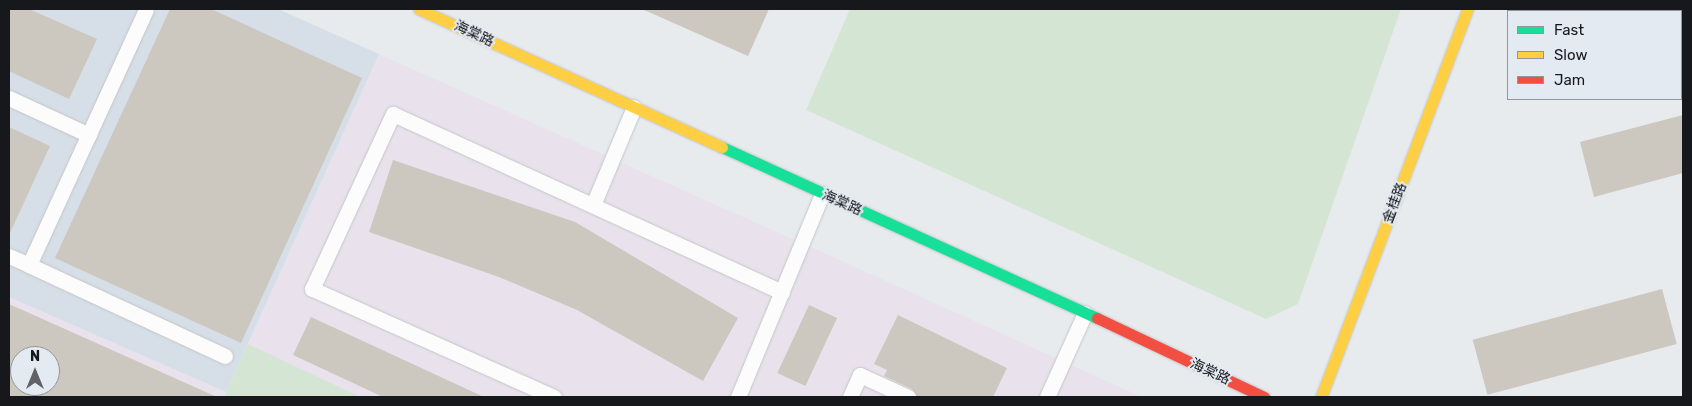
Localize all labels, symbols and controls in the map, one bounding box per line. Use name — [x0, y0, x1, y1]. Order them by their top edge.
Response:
legend — [1507, 10, 1682, 100]
street label: 海棠路 — [451, 18, 497, 50]
text: Fast — [1554, 21, 1584, 39]
text: Slow — [1554, 46, 1587, 64]
text: Jam — [1554, 71, 1585, 89]
street label: 金桂路 — [1380, 180, 1410, 226]
street label: 海棠路 — [819, 187, 865, 219]
north arrow — [10, 346, 60, 396]
text: N — [30, 348, 40, 365]
street label: 海棠路 — [1187, 356, 1233, 388]

